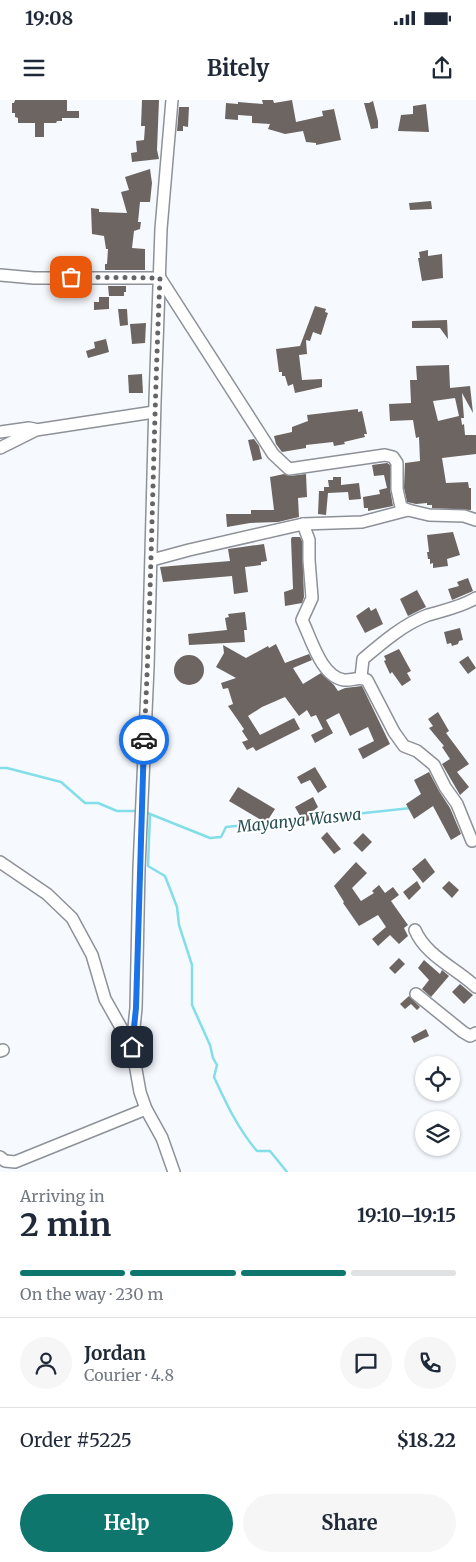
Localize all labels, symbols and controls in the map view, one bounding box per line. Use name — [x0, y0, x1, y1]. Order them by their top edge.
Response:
text: 19:08 — [25, 6, 73, 30]
icon: menu — [20, 54, 48, 82]
text: Bitely — [207, 54, 269, 82]
icon: share — [428, 54, 456, 82]
pin — [50, 256, 92, 298]
icon: bag — [57, 263, 85, 291]
courier — [119, 715, 169, 765]
icon: car — [130, 726, 158, 754]
water label: Mayanya Waswa — [235, 804, 362, 837]
pin — [111, 1026, 153, 1068]
icon: home — [118, 1033, 146, 1061]
map controls — [415, 1056, 460, 1156]
button: locate — [415, 1056, 460, 1101]
button: layers — [415, 1111, 460, 1156]
text: Arriving in — [20, 1186, 105, 1206]
text: 19:10–19:15 — [357, 1203, 456, 1227]
text: 2 min — [20, 1205, 111, 1245]
text: On the way · 230 m — [20, 1284, 163, 1304]
button: person — [20, 1337, 72, 1389]
button: chat — [340, 1337, 392, 1389]
button: phone — [404, 1337, 456, 1389]
text: Jordan — [84, 1341, 146, 1365]
text: Courier · 4.8 — [84, 1365, 174, 1385]
text: Order #5225 — [20, 1428, 132, 1452]
text: $18.22 — [396, 1428, 456, 1452]
button: Help — [20, 1494, 233, 1552]
button: Share — [243, 1494, 456, 1552]

